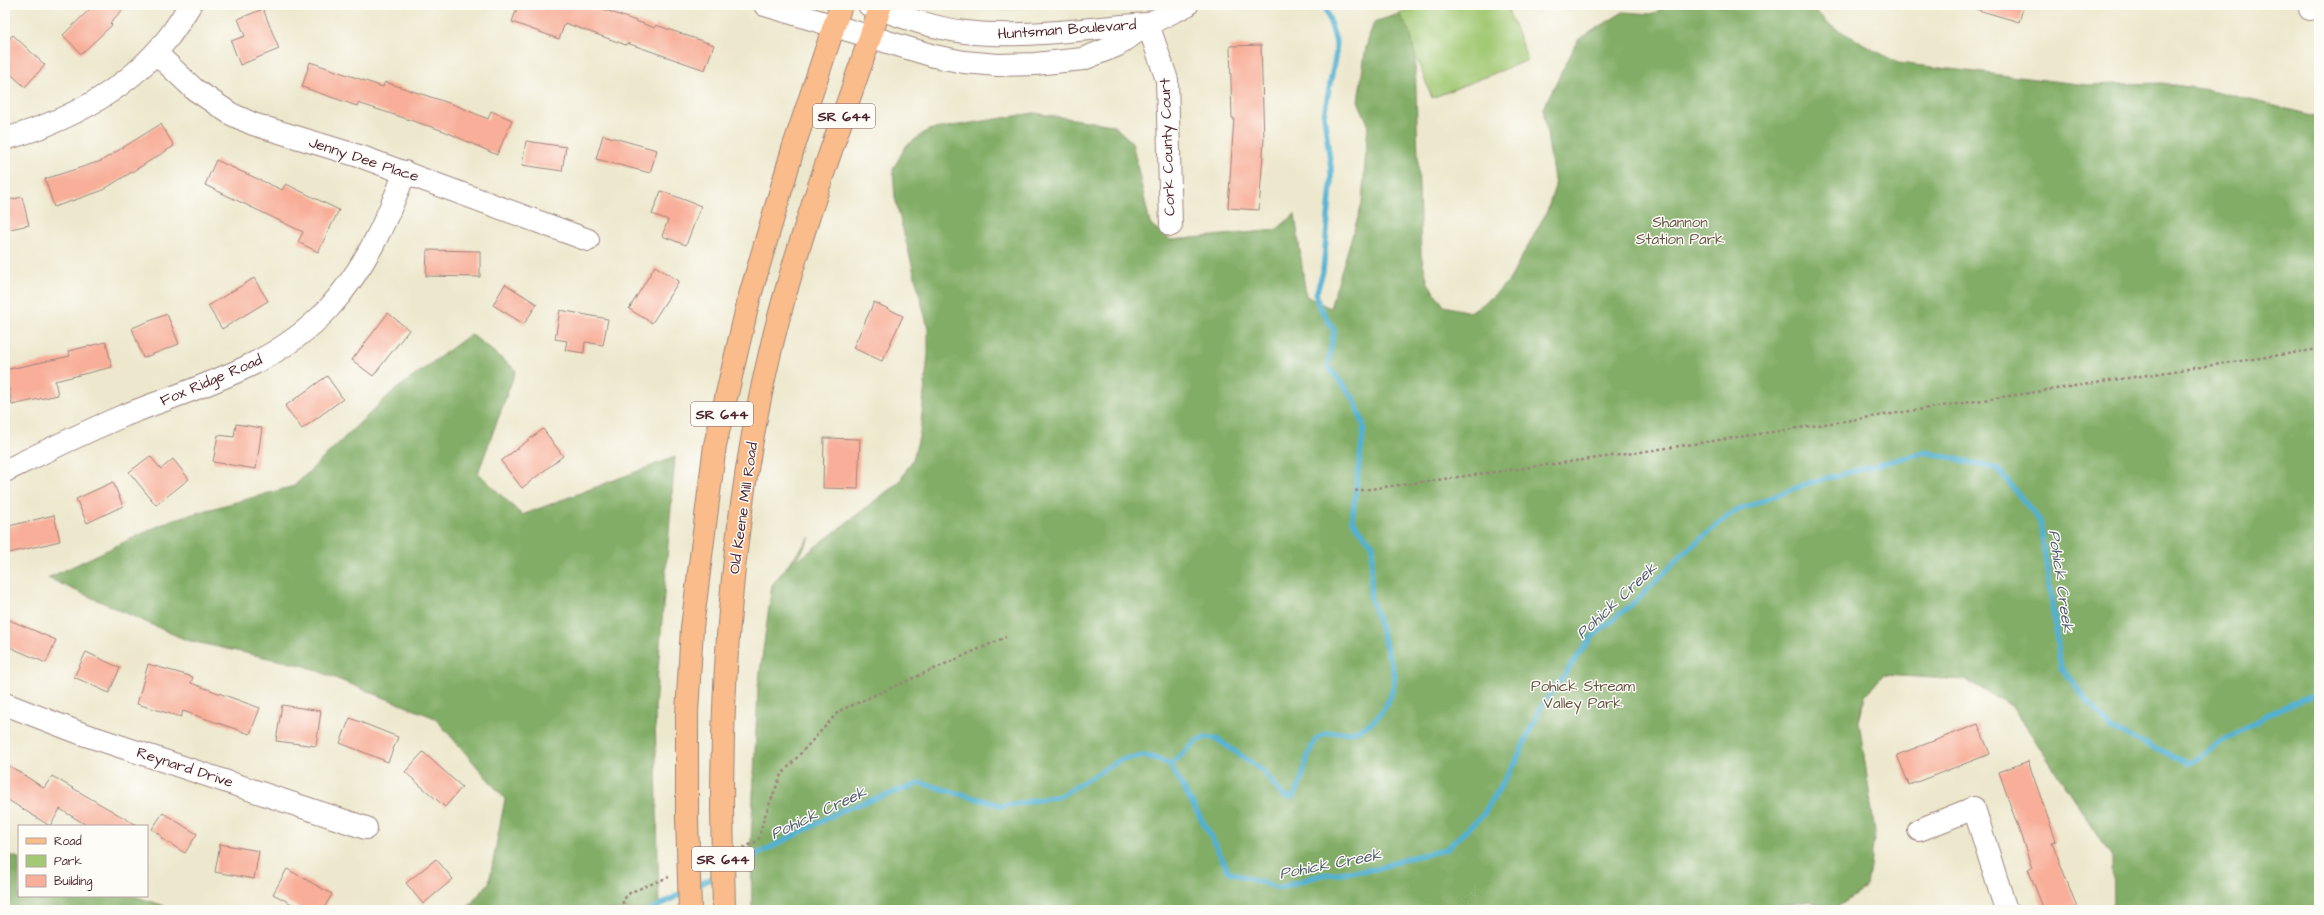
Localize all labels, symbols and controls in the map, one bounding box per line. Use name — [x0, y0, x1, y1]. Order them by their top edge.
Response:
street label: Huntsman Boulevard — [997, 14, 1137, 45]
street label: Cork County Court — [1155, 78, 1181, 216]
road number: SR 644 — [813, 104, 875, 128]
street label: Jenny Dee Place — [306, 132, 422, 188]
park label: Shannon Station Park — [1636, 212, 1724, 250]
street label: Fox Ridge Road — [157, 349, 266, 412]
road number: SR 644 — [691, 402, 753, 426]
street label: Old Keene Mill Road — [724, 441, 763, 575]
water label: Pohick Creek — [2043, 529, 2079, 635]
water label: Pohick Creek — [1571, 557, 1663, 644]
park label: Pohick Stream Valley Park — [1531, 676, 1635, 715]
street label: Reynard Drive — [134, 742, 236, 794]
water label: Pohick Creek — [767, 781, 871, 845]
legend — [18, 825, 148, 897]
text: Road — [54, 833, 82, 850]
water label: Pohick Creek — [1277, 843, 1384, 885]
road number: SR 644 — [692, 847, 754, 871]
text: Park — [54, 853, 82, 870]
text: Building — [54, 873, 92, 891]

